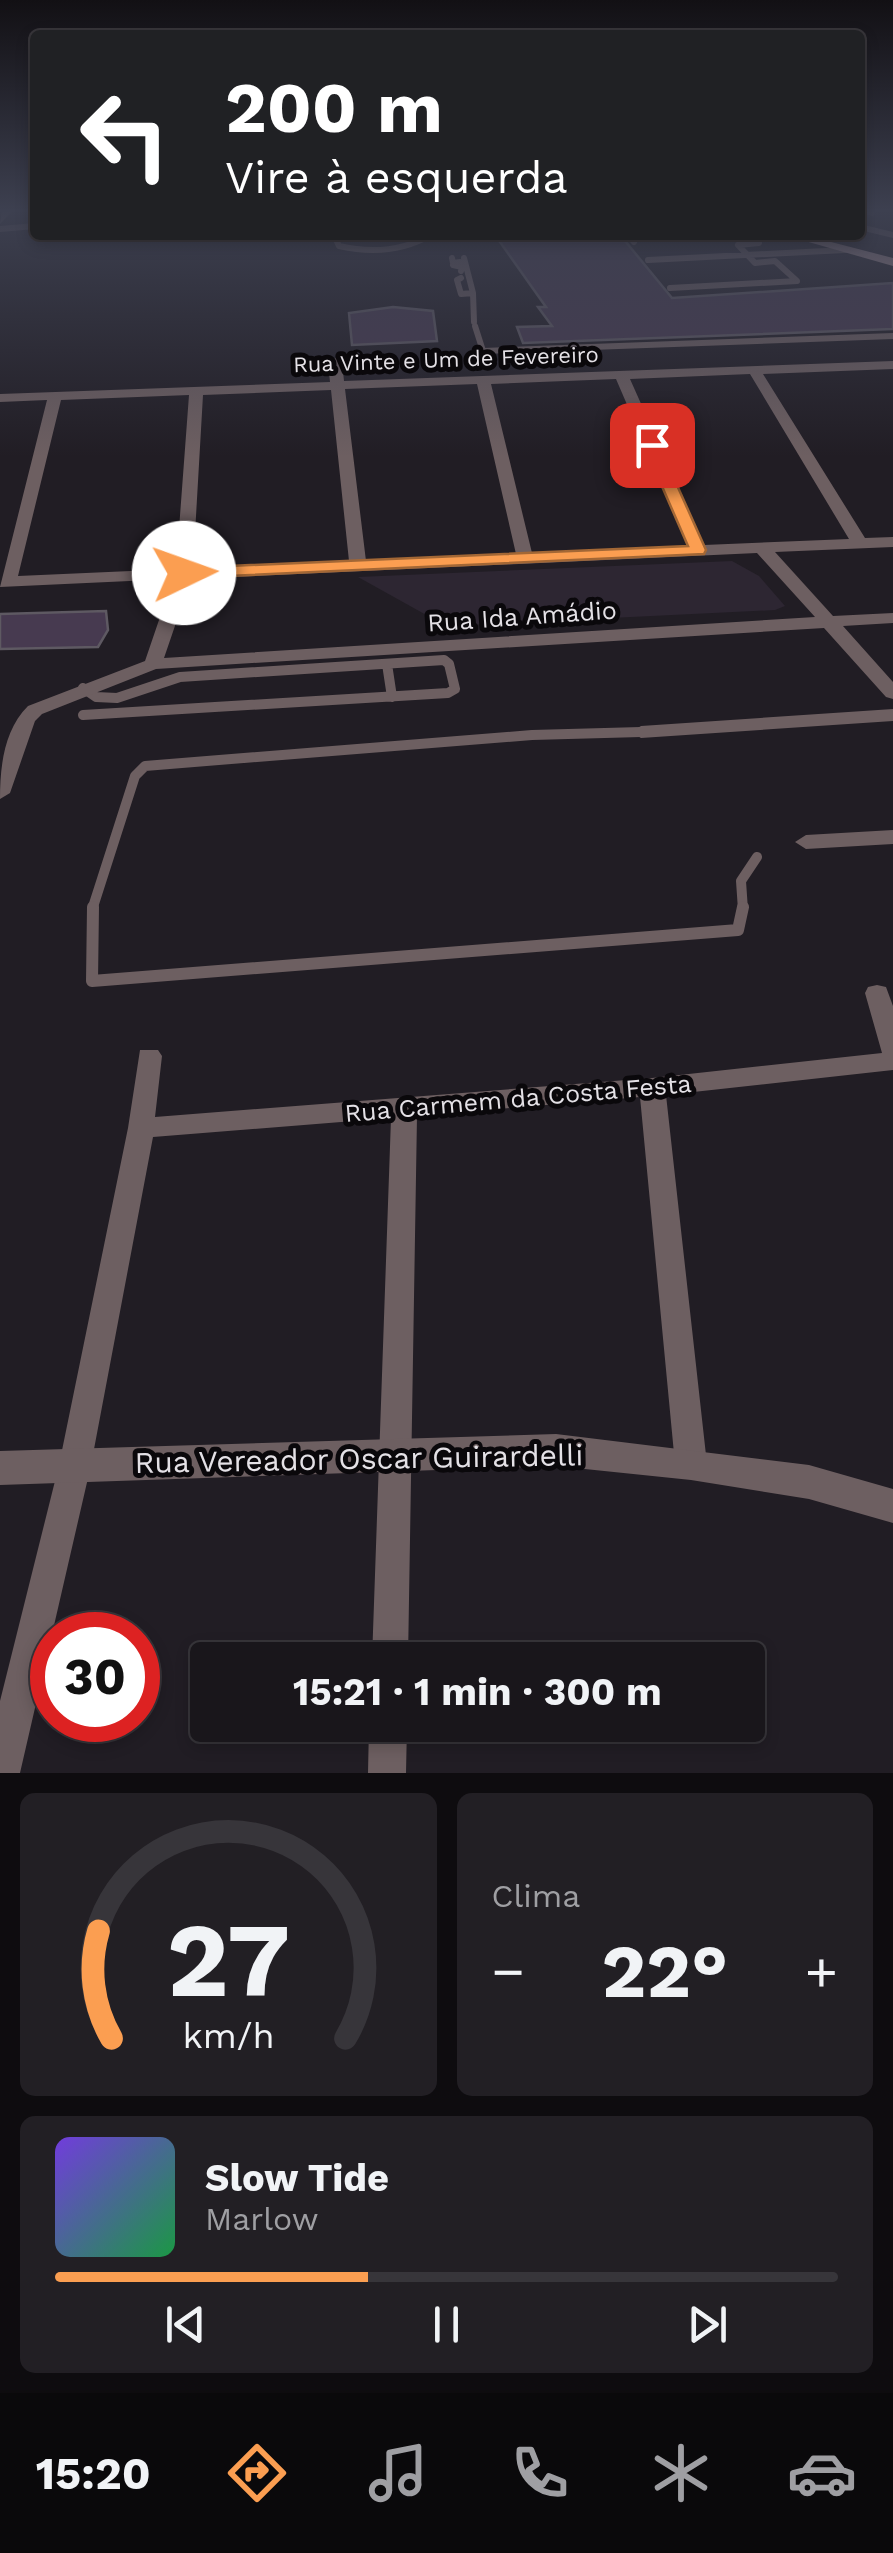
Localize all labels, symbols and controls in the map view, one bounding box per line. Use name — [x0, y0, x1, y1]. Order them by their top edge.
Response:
text: 200 m — [225, 67, 443, 149]
icon: left — [60, 70, 190, 200]
text: Vire à esquerda — [225, 151, 568, 204]
street label: Rua Vinte e Um de Fevereiro — [293, 342, 599, 377]
pin — [610, 403, 695, 488]
icon: arrive — [625, 418, 680, 473]
position arrow — [132, 521, 236, 625]
street label: Rua Ida Amádio — [426, 595, 618, 638]
street label: Rua Carmem da Costa Festa — [344, 1069, 693, 1128]
street label: Rua Vereador Oscar Guirardelli — [134, 1437, 584, 1480]
speed limit sign: 30 — [30, 1612, 160, 1742]
text: 15:21 · 1 min · 300 m — [293, 1670, 662, 1714]
text: Clima — [492, 1877, 580, 1915]
text: 27 — [167, 1899, 290, 2021]
text: 22° — [601, 1927, 728, 2015]
text: − — [492, 1939, 525, 2003]
text: + — [805, 1939, 838, 2003]
text: km/h — [182, 2015, 274, 2057]
text: Slow Tide — [205, 2156, 389, 2200]
text: Marlow — [205, 2200, 319, 2238]
icon: previous — [158, 2297, 213, 2352]
icon: pause — [419, 2297, 474, 2352]
icon: next — [680, 2297, 735, 2352]
icon: directions — [222, 2438, 292, 2508]
icon: music — [363, 2438, 433, 2508]
icon: phone — [505, 2438, 575, 2508]
icon: climate — [646, 2438, 716, 2508]
icon: car — [787, 2438, 857, 2508]
text: 15:20 — [36, 2447, 151, 2500]

